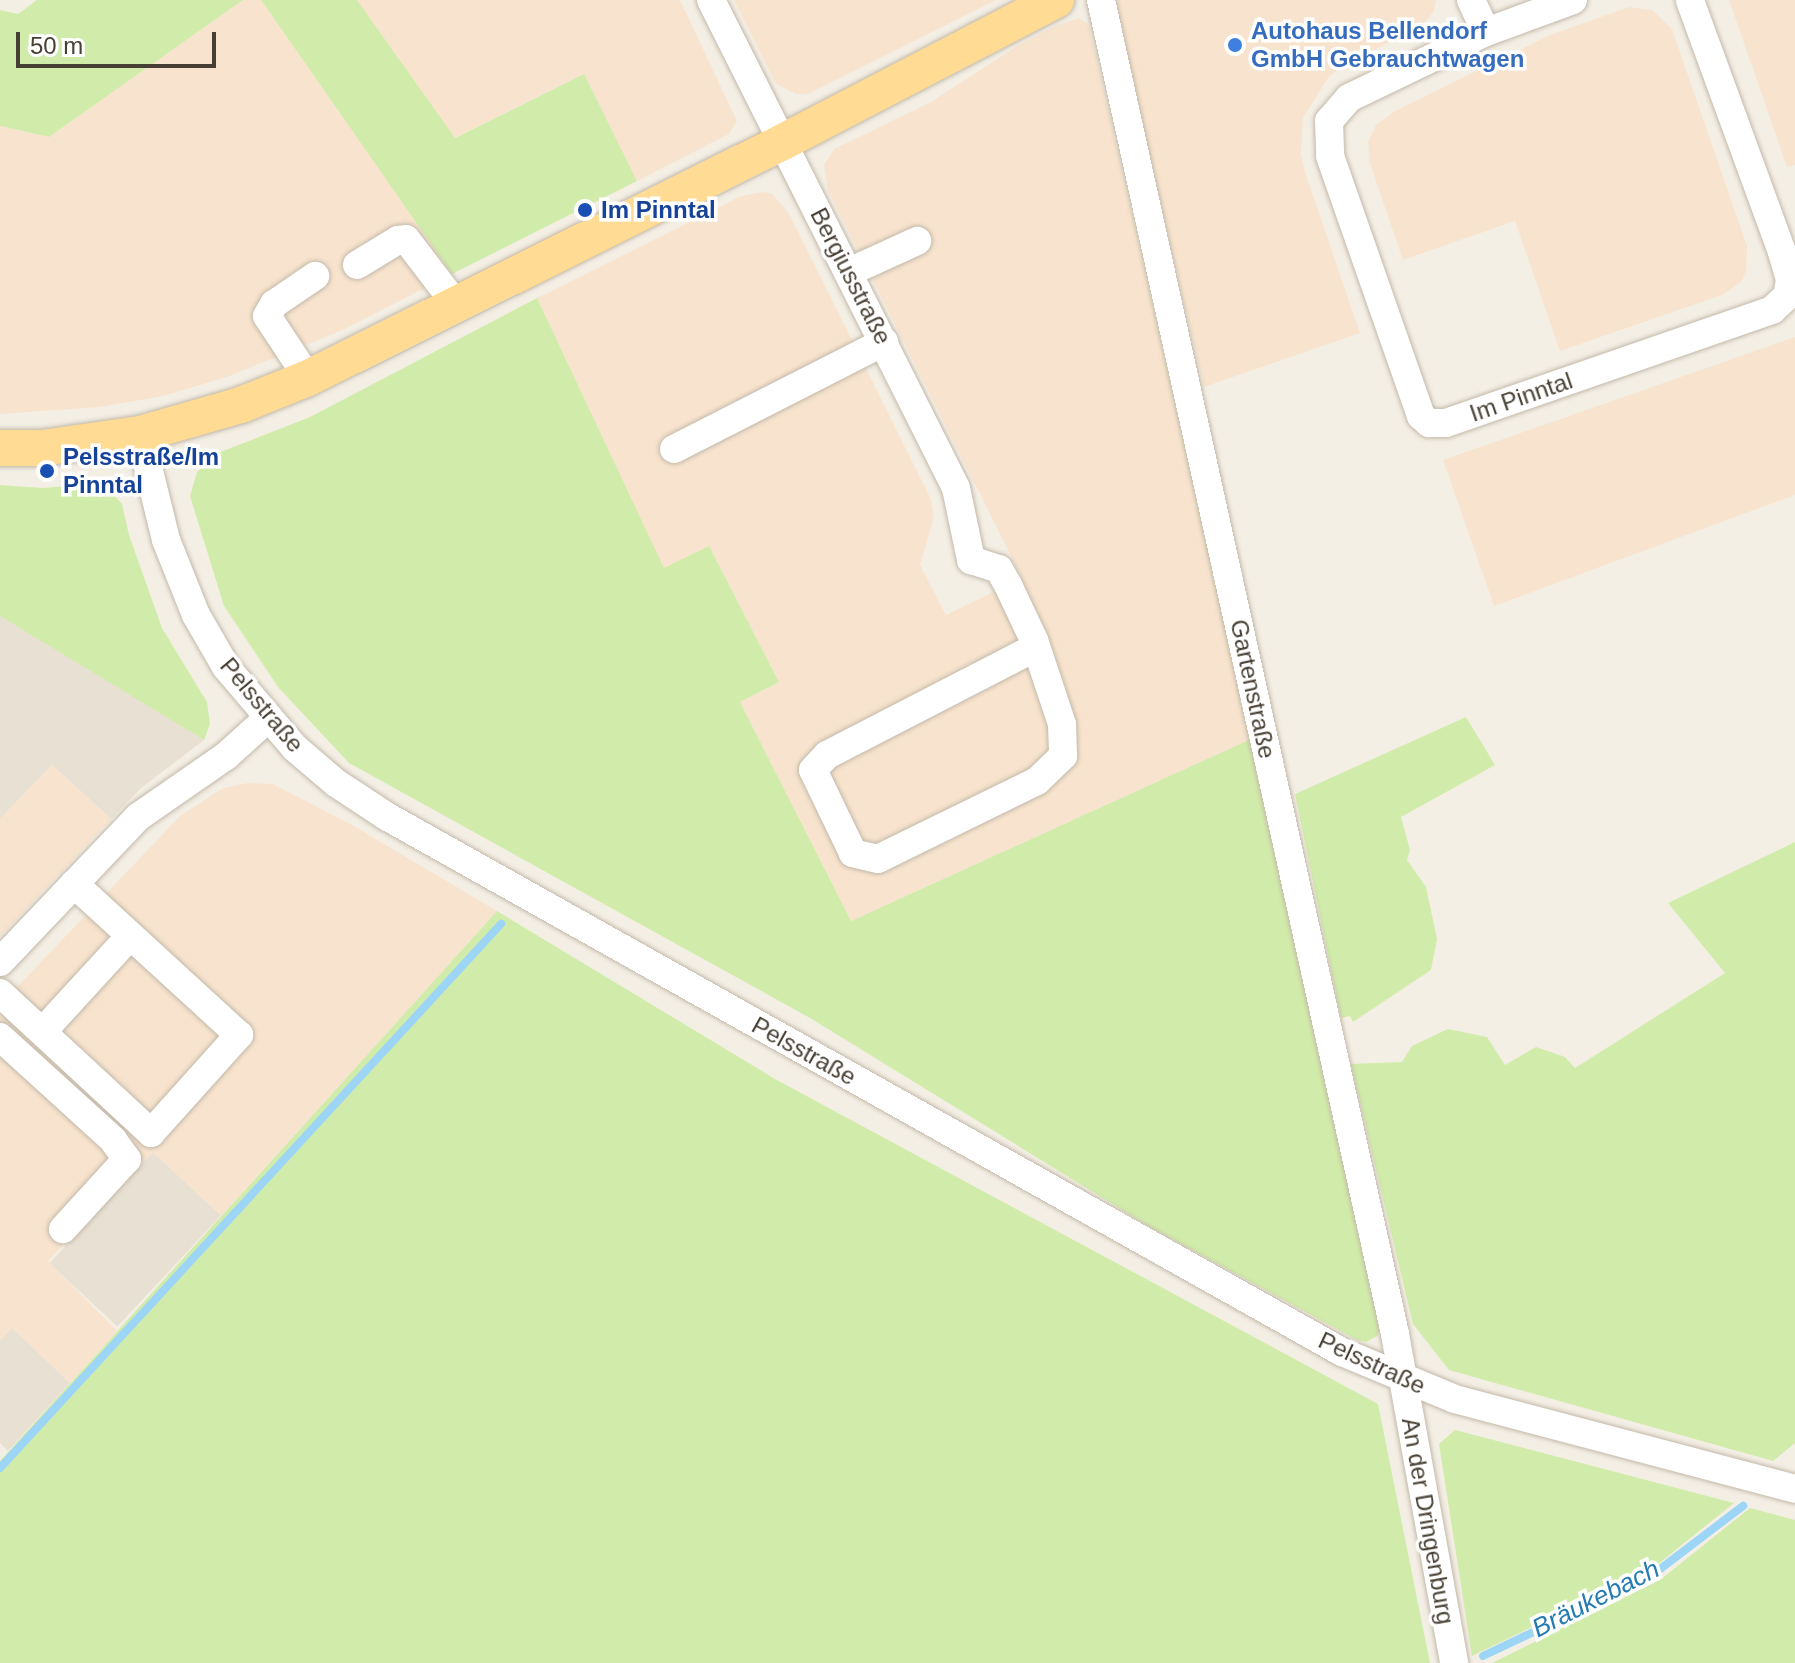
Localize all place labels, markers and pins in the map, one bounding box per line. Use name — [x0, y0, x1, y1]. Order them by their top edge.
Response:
place label: Autohaus Bellendorf GmbH Gebrauchtwagen — [1251, 17, 1524, 73]
marker: Autohaus Bellendorf GmbH Gebrauchtwagen — [1226, 36, 1244, 54]
place label: Im Pinntal — [601, 196, 716, 224]
marker: Im Pinntal — [576, 201, 594, 219]
place label: Pelsstraße/Im Pinntal — [63, 443, 219, 499]
marker: Pelsstraße/Im Pinntal — [38, 462, 56, 480]

